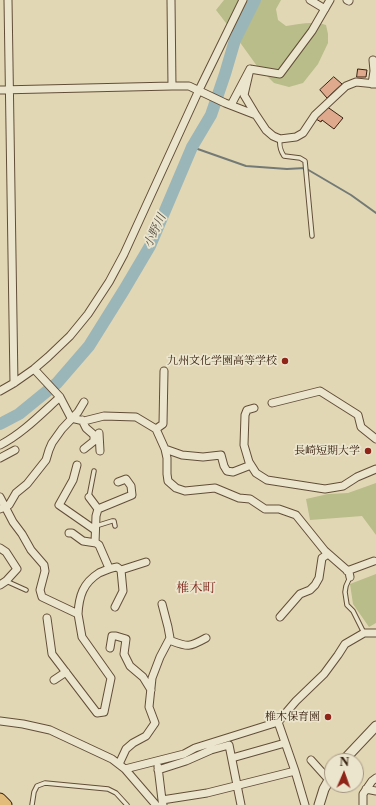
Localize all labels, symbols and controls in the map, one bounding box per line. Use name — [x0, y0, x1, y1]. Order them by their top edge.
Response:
water label: 小野川 — [141, 212, 169, 250]
place label: 九州文化学園高等学校 — [167, 354, 277, 368]
marker: 九州文化学園高等学校 — [280, 356, 290, 366]
place label: 長崎短期大学 — [294, 444, 360, 458]
marker: 長崎短期大学 — [363, 446, 373, 456]
district label: 椎木町 — [177, 580, 215, 596]
place label: 椎木保育園 — [265, 710, 320, 724]
marker: 椎木保育園 — [323, 712, 333, 722]
north arrow — [324, 753, 364, 793]
text: N — [339, 755, 349, 769]

